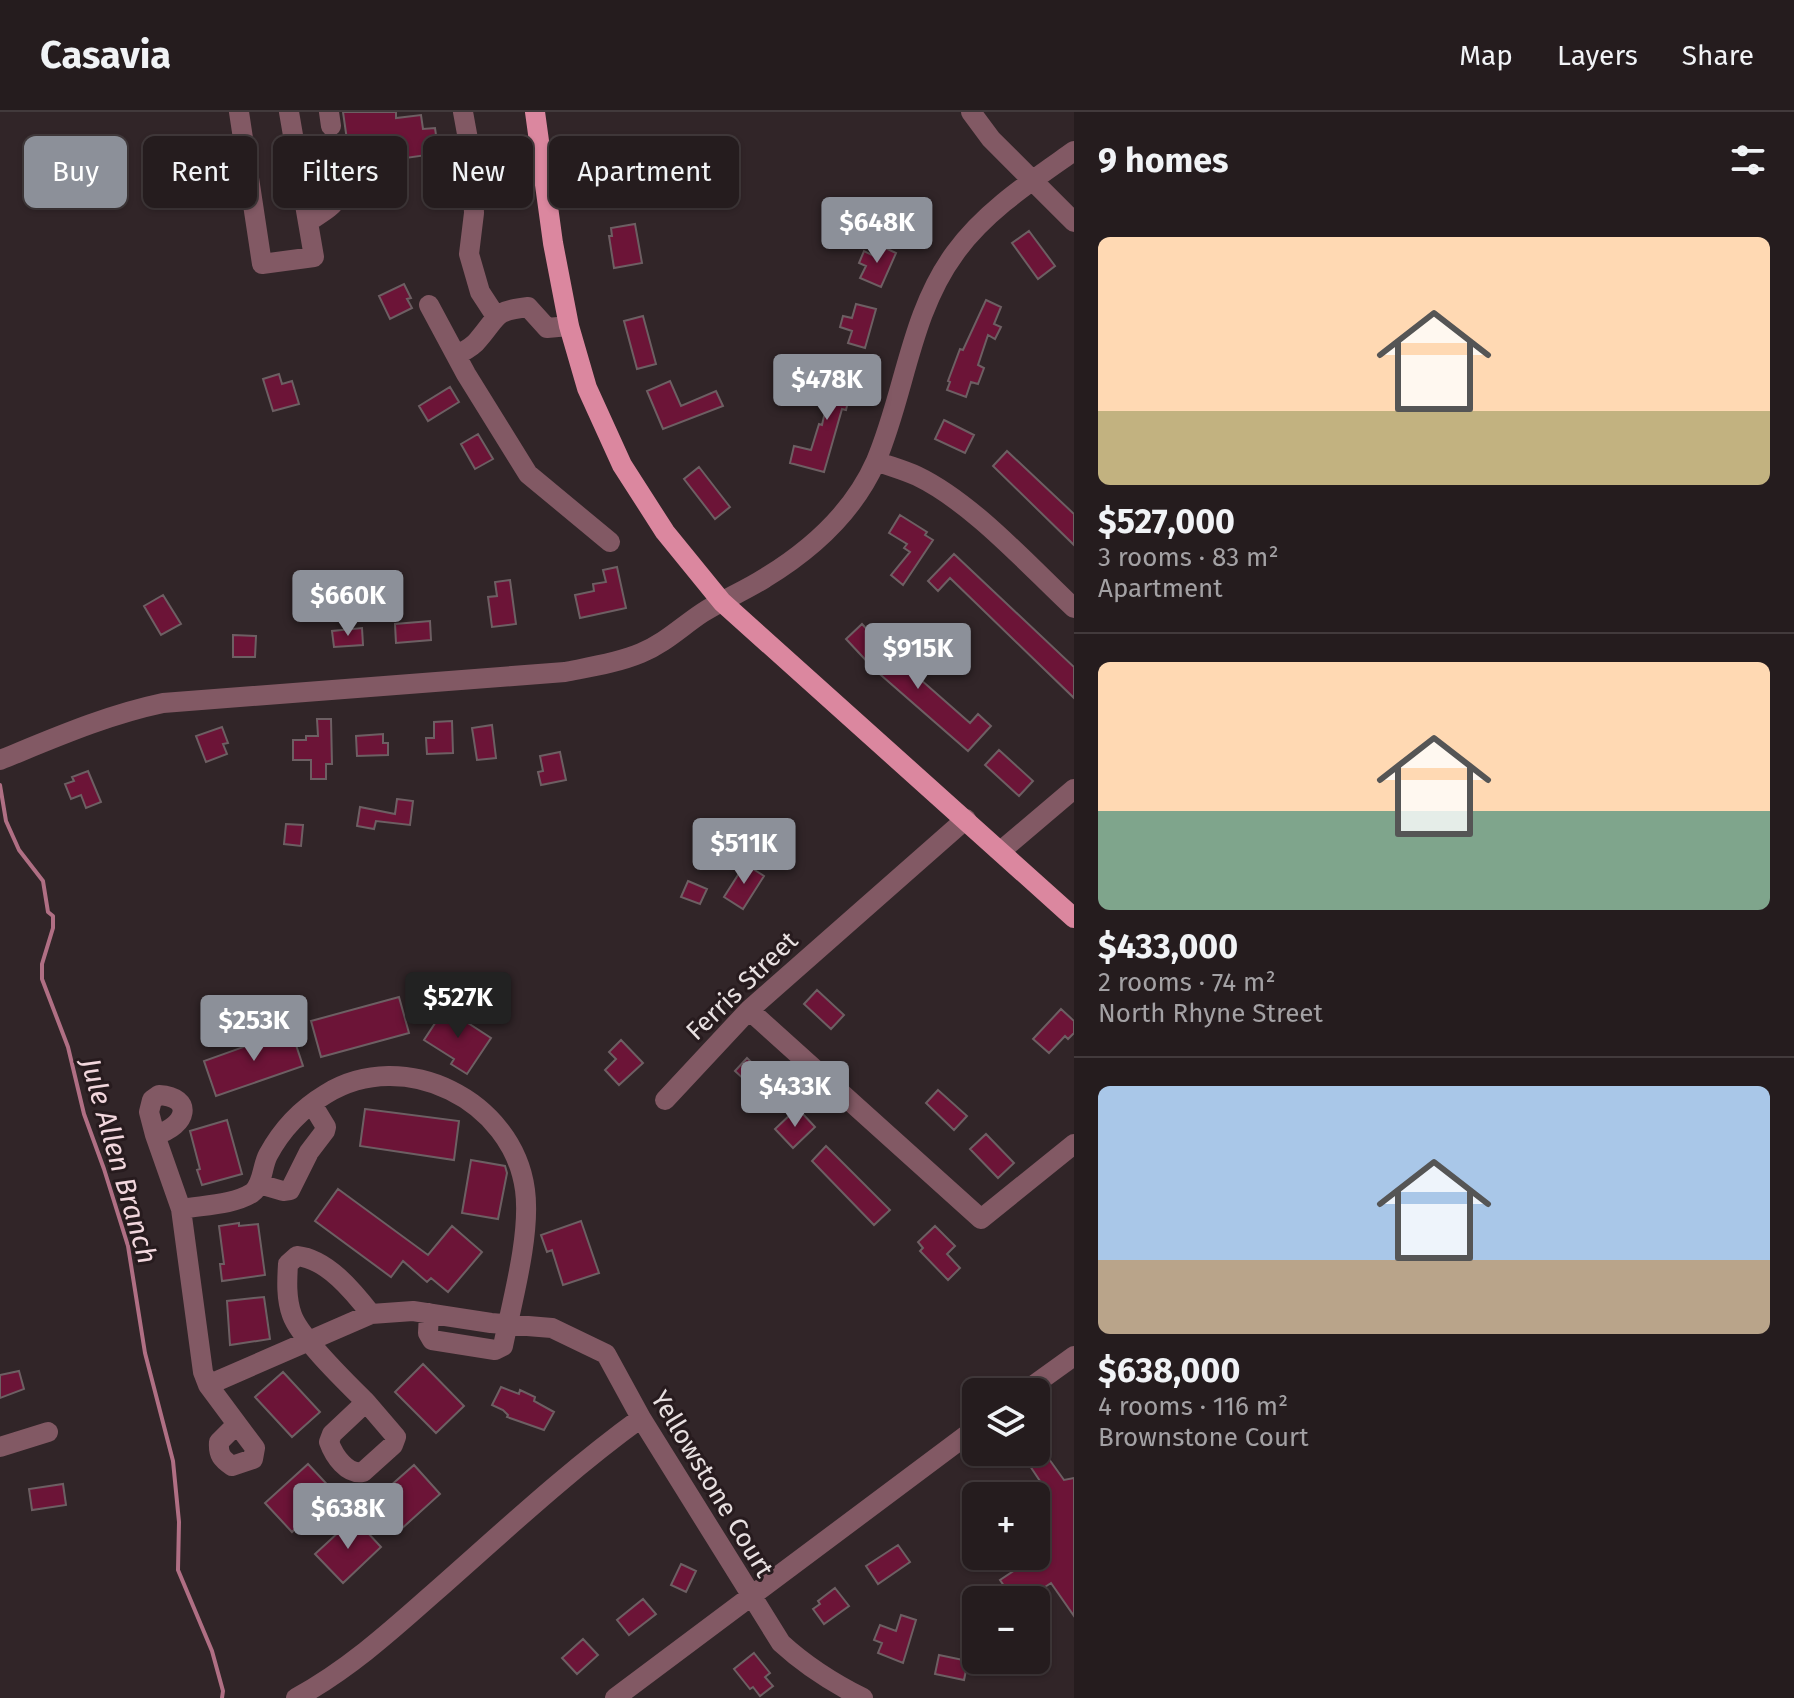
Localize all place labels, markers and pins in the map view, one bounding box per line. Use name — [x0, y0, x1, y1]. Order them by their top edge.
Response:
pin: $648K — [821, 197, 933, 265]
pin: $478K — [771, 354, 883, 422]
pin: $660K — [292, 570, 404, 638]
pin: $915K — [862, 623, 974, 691]
pin: $511K — [688, 818, 800, 886]
pin: $527K — [402, 972, 514, 1040]
pin: $253K — [198, 995, 310, 1063]
pin: $433K — [739, 1061, 851, 1129]
pin: $638K — [292, 1483, 404, 1551]

